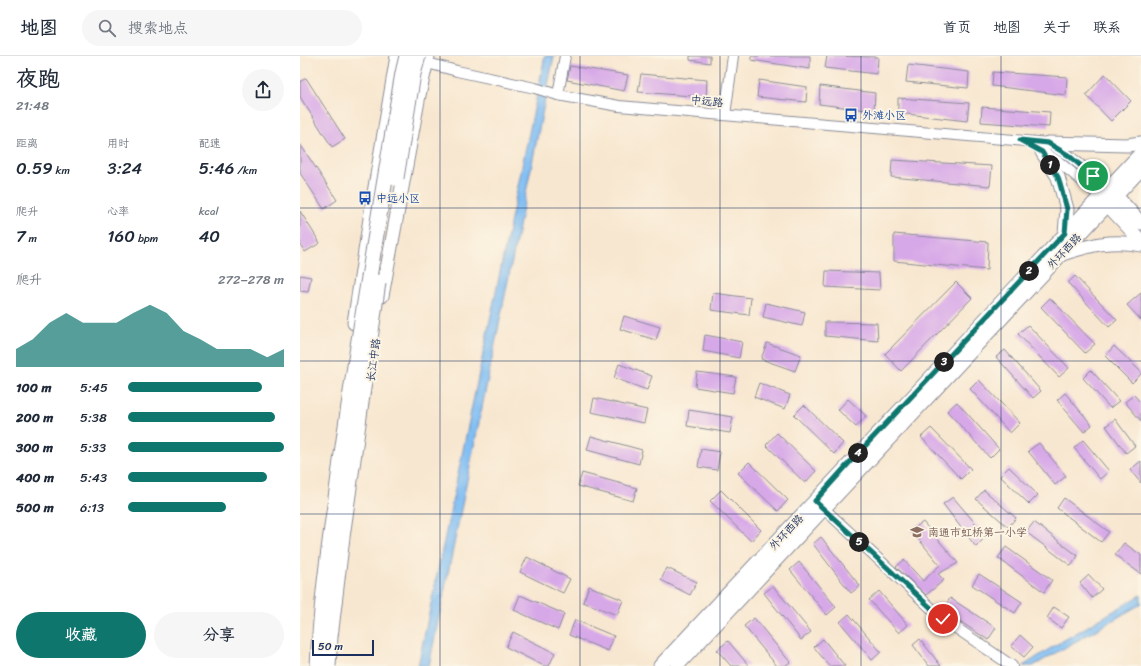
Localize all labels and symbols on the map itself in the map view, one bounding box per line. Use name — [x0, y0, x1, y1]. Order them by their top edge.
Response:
street label: 中远路 — [690, 90, 724, 113]
place label: 外滩小区 — [862, 106, 906, 125]
bus stop icon: 外滩小区 — [843, 107, 859, 123]
pin: 1 — [1040, 155, 1060, 175]
pin — [1076, 159, 1110, 193]
place label: 中远小区 — [376, 189, 420, 208]
bus stop icon: 中远小区 — [357, 190, 373, 206]
street label: 外环西路 — [1042, 229, 1086, 274]
pin: 2 — [1019, 261, 1039, 281]
street label: 长江中路 — [361, 337, 386, 383]
pin: 3 — [934, 352, 954, 372]
pin: 4 — [848, 443, 868, 463]
street label: 外环西路 — [764, 510, 808, 555]
place label: 南通市虹桥第一小学 — [928, 523, 1027, 542]
school or university icon: 南通市虹桥第一小学 — [909, 524, 925, 540]
pin: 5 — [849, 532, 869, 552]
pin — [926, 602, 960, 636]
scale bar — [312, 638, 374, 657]

